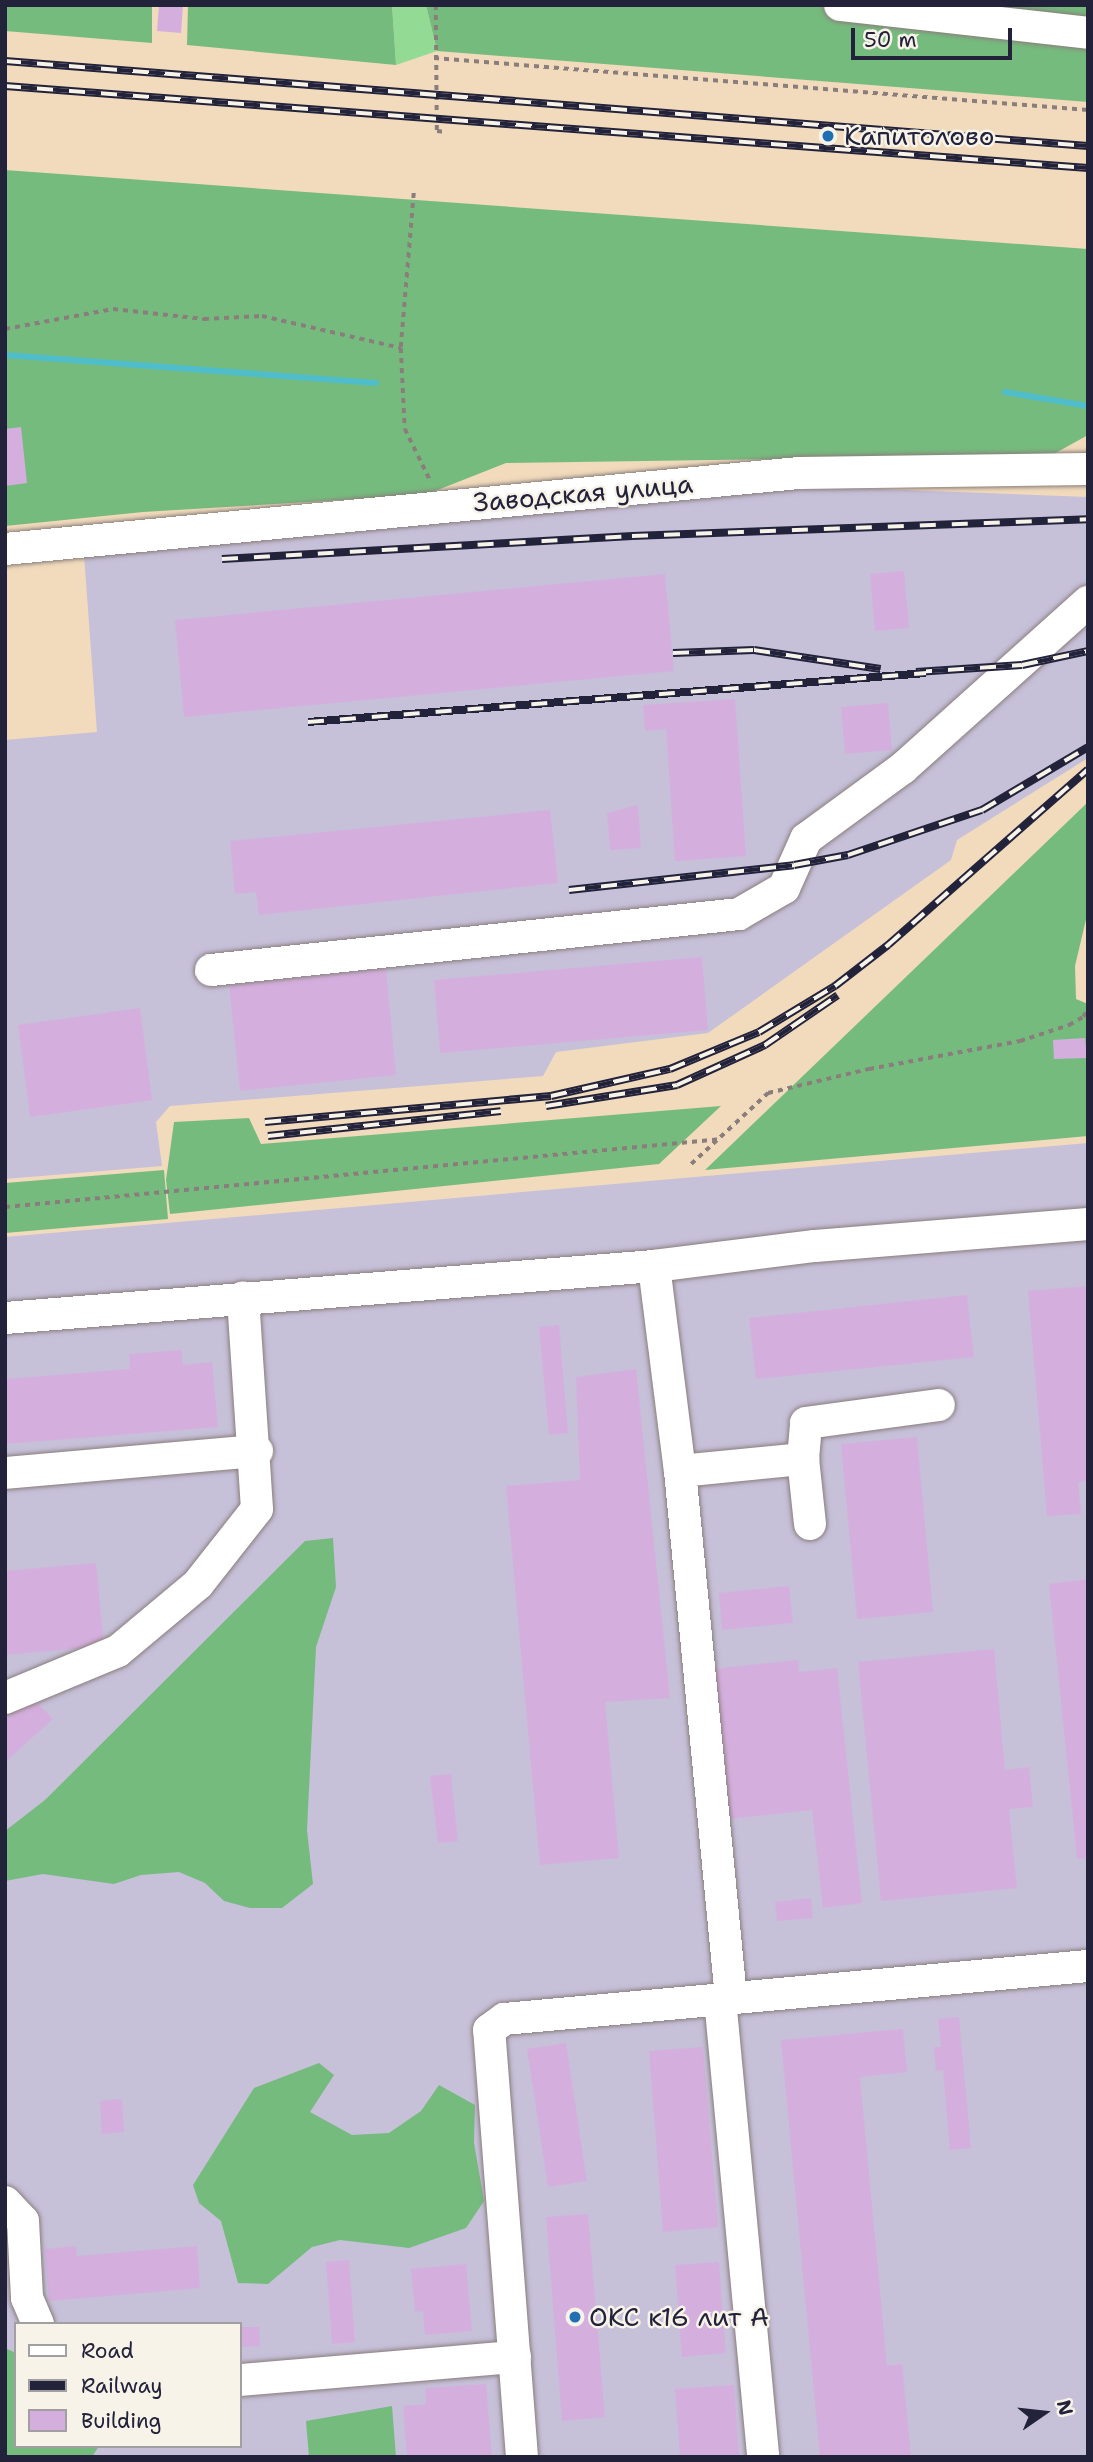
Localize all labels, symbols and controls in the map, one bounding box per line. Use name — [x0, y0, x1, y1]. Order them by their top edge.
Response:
scale bar — [855, 14, 1016, 58]
text: 50 m — [864, 26, 917, 54]
place label: Капитолово — [844, 120, 995, 152]
marker: Капитолово — [818, 126, 838, 146]
street label: Заводская улица — [472, 468, 694, 518]
place label: ОКС к16 лит А — [589, 2301, 769, 2333]
marker: ОКС к16 лит А — [567, 2309, 583, 2325]
legend — [14, 2322, 242, 2448]
text: Road — [81, 2337, 134, 2365]
text: Railway — [81, 2372, 163, 2400]
north arrow — [1009, 2378, 1079, 2448]
text: N — [1051, 2397, 1079, 2418]
text: Building — [81, 2407, 161, 2435]

